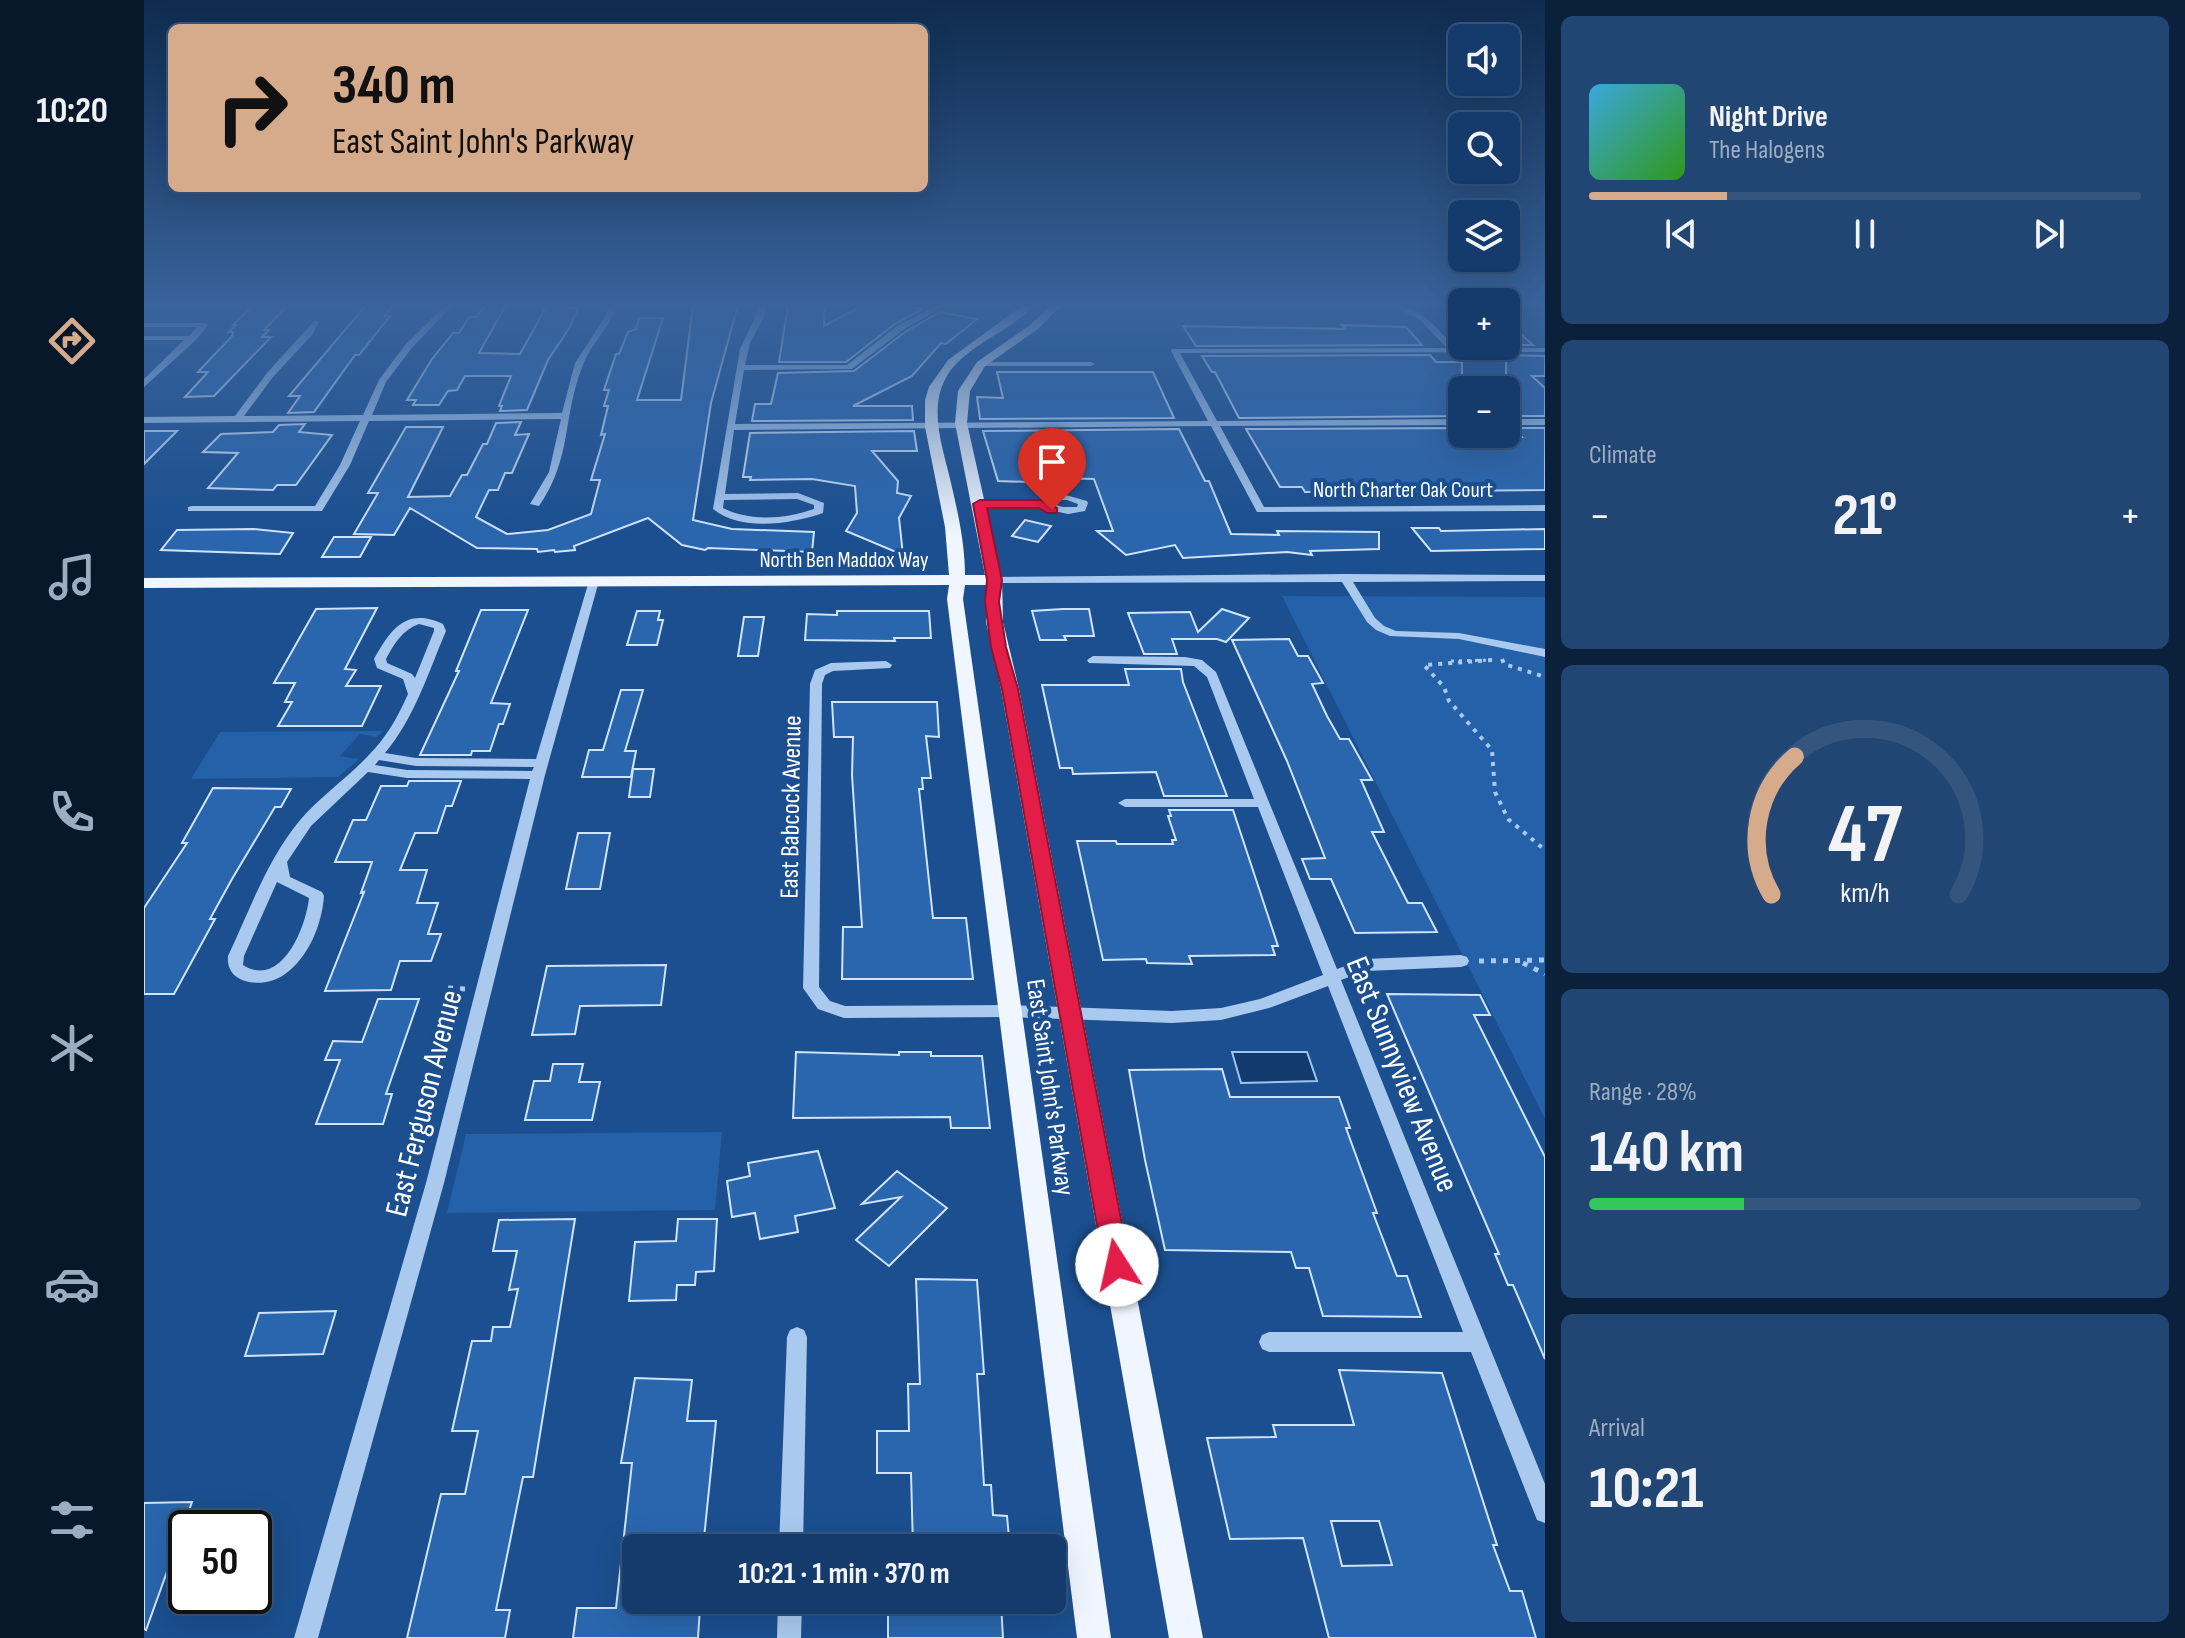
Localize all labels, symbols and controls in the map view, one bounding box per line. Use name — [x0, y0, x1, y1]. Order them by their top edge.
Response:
map controls — [1448, 24, 1520, 448]
button: sound — [1448, 24, 1520, 96]
text: 340 m — [332, 53, 456, 120]
icon: right — [200, 56, 304, 160]
text: 10:20 — [36, 90, 108, 133]
text: Night Drive — [1709, 99, 1828, 135]
button: search — [1448, 112, 1520, 184]
text: East Saint John's Parkway — [332, 121, 634, 164]
text: The Halogens — [1709, 135, 1825, 166]
button: layers — [1448, 200, 1520, 272]
icon: previous — [1659, 212, 1703, 256]
icon: pause — [1843, 212, 1887, 256]
icon: next — [2027, 212, 2071, 256]
button: + — [1448, 288, 1520, 360]
icon: directions — [44, 313, 100, 369]
button: − — [1448, 376, 1520, 448]
pin — [1018, 428, 1086, 510]
icon: arrive — [1030, 440, 1074, 484]
text: Climate — [1589, 440, 1657, 471]
street label: North Charter Oak Court — [1313, 477, 1493, 504]
text: 21° — [1832, 480, 1898, 552]
text: − — [1589, 490, 1611, 543]
text: + — [2119, 490, 2141, 543]
street label: North Ben Maddox Way — [759, 547, 929, 574]
icon: music — [44, 549, 100, 605]
street label: East Babcock Avenue — [774, 715, 809, 899]
icon: phone — [44, 784, 100, 840]
text: 47 — [1828, 786, 1903, 886]
text: km/h — [1840, 876, 1890, 911]
street label: East Sunnyview Avenue — [1337, 951, 1467, 1198]
street label: East Saint John's Parkway — [1019, 977, 1080, 1197]
street label: East Ferguson Avenue — [377, 986, 471, 1221]
icon: climate — [44, 1020, 100, 1076]
text: Range · 28% — [1589, 1077, 1697, 1108]
text: 140 km — [1589, 1117, 1744, 1189]
position arrow — [1075, 1223, 1159, 1307]
icon: car — [44, 1256, 100, 1312]
text: Arrival — [1589, 1413, 1645, 1444]
text: 10:21 — [1589, 1453, 1704, 1525]
icon: filters — [44, 1492, 100, 1548]
speed limit sign: 50 — [168, 1510, 272, 1614]
text: 10:21 · 1 min · 370 m — [738, 1556, 950, 1592]

